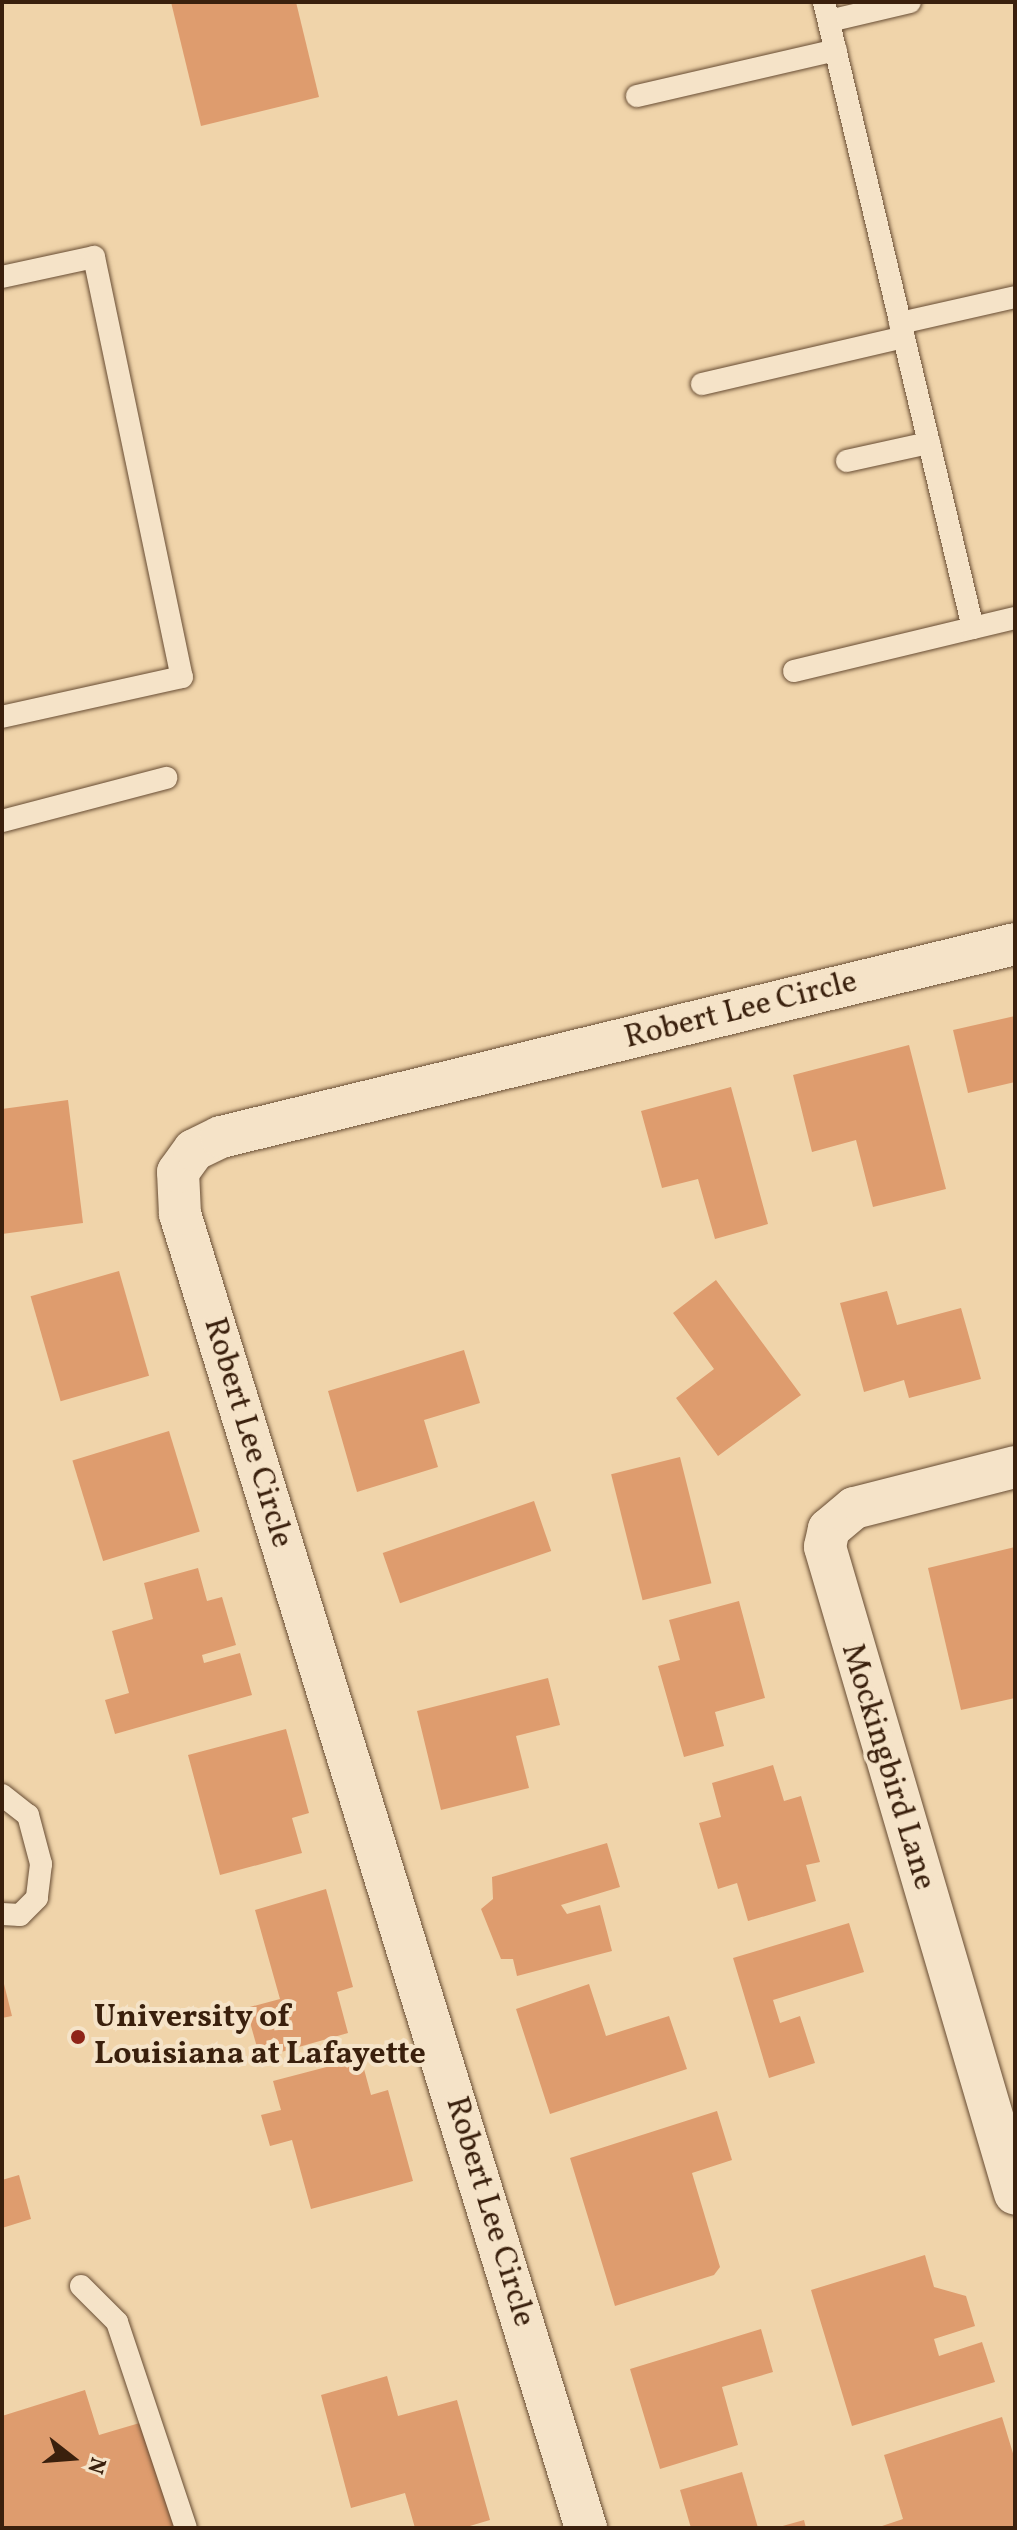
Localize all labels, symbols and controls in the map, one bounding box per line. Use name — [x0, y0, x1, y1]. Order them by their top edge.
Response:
street label: Robert Lee Circle — [621, 964, 861, 1058]
street label: Robert Lee Circle — [194, 1313, 300, 1553]
street label: Mockingbird Lane — [831, 1639, 943, 1895]
place label: University of Louisiana at Lafayette — [94, 2000, 426, 2075]
marker: University of Louisiana at Lafayette — [69, 2028, 87, 2046]
street label: Robert Lee Circle — [436, 2092, 542, 2332]
north arrow — [32, 2418, 112, 2498]
text: N — [78, 2453, 113, 2477]

